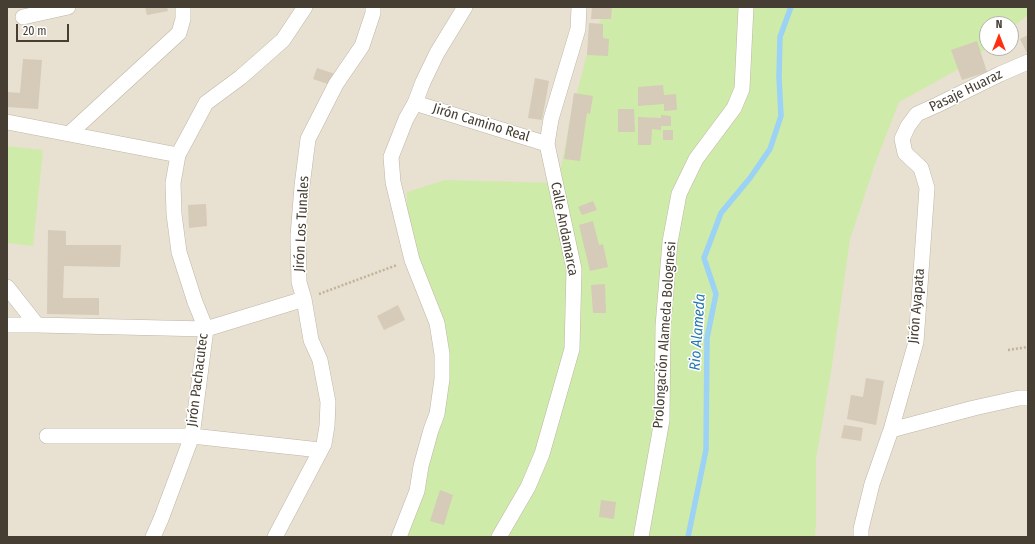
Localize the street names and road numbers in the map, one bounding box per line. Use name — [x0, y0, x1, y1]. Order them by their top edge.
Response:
street label: Pasaje Huaraz — [927, 66, 1005, 116]
street label: Jirón Camino Real — [430, 100, 532, 146]
street label: Jirón Los Tunales — [291, 175, 313, 273]
street label: Calle Andamarca — [547, 181, 581, 277]
street label: Prolongación Alameda Bolognesi — [650, 241, 680, 429]
street label: Jirón Ayapata — [905, 268, 929, 344]
street label: Jirón Pachacutec — [184, 332, 212, 428]

